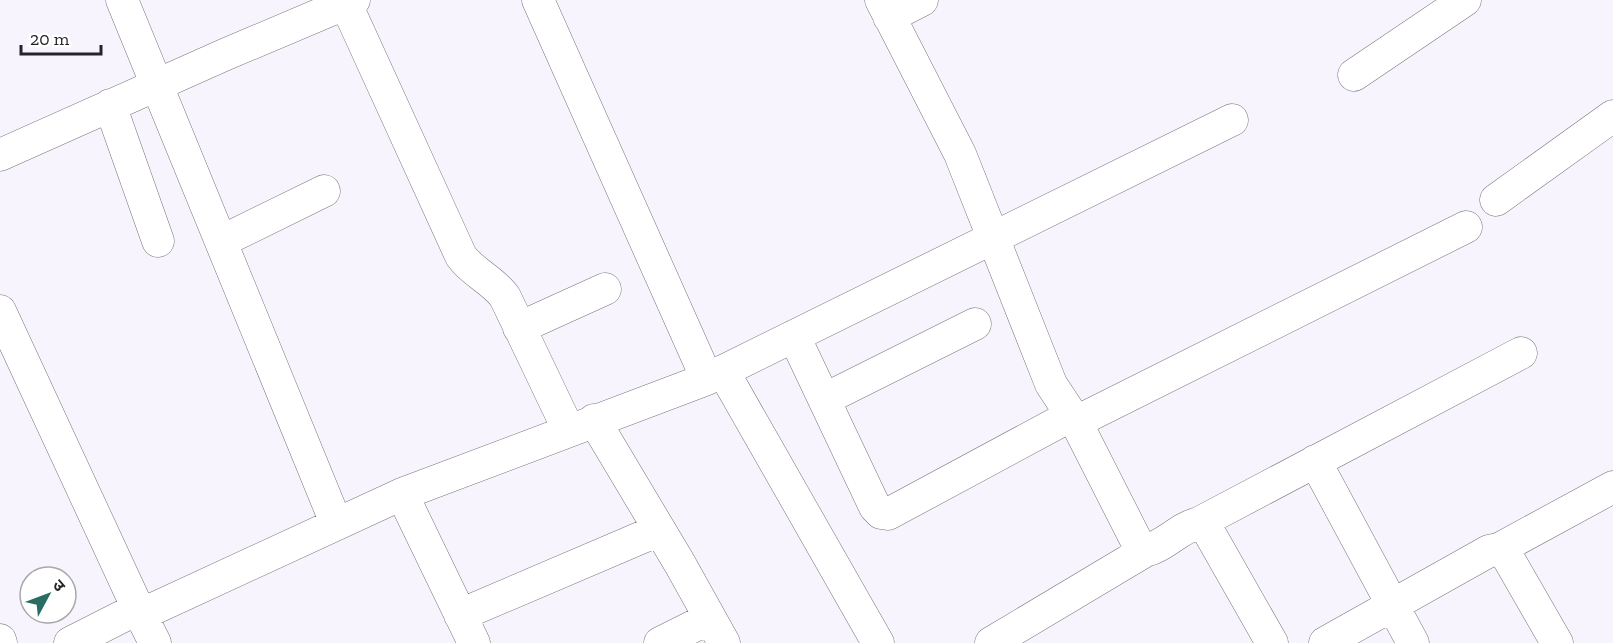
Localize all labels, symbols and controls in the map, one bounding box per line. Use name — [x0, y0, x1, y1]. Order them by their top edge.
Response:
scale bar — [21, 18, 100, 56]
text: 20 m — [30, 28, 70, 50]
north arrow — [18, 565, 78, 625]
text: उ — [49, 576, 70, 596]

